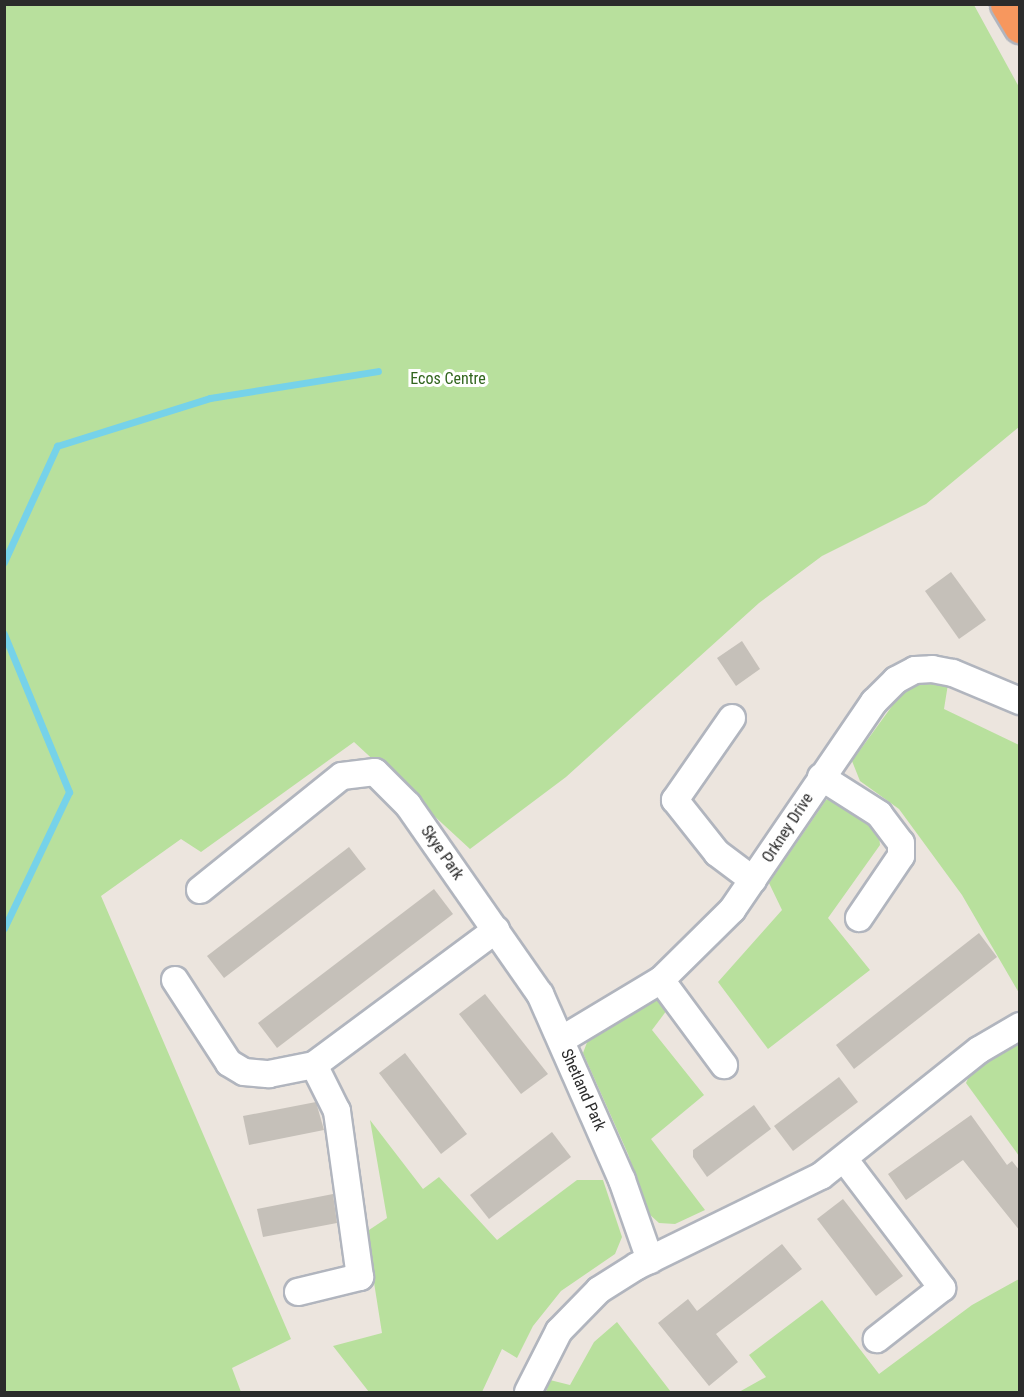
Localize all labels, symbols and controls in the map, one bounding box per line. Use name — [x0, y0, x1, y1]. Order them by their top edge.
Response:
park label: Ecos Centre — [410, 369, 486, 389]
street label: Orkney Drive — [758, 790, 818, 866]
street label: Skye Park — [416, 822, 468, 884]
street label: Shetland Park — [556, 1046, 610, 1134]

